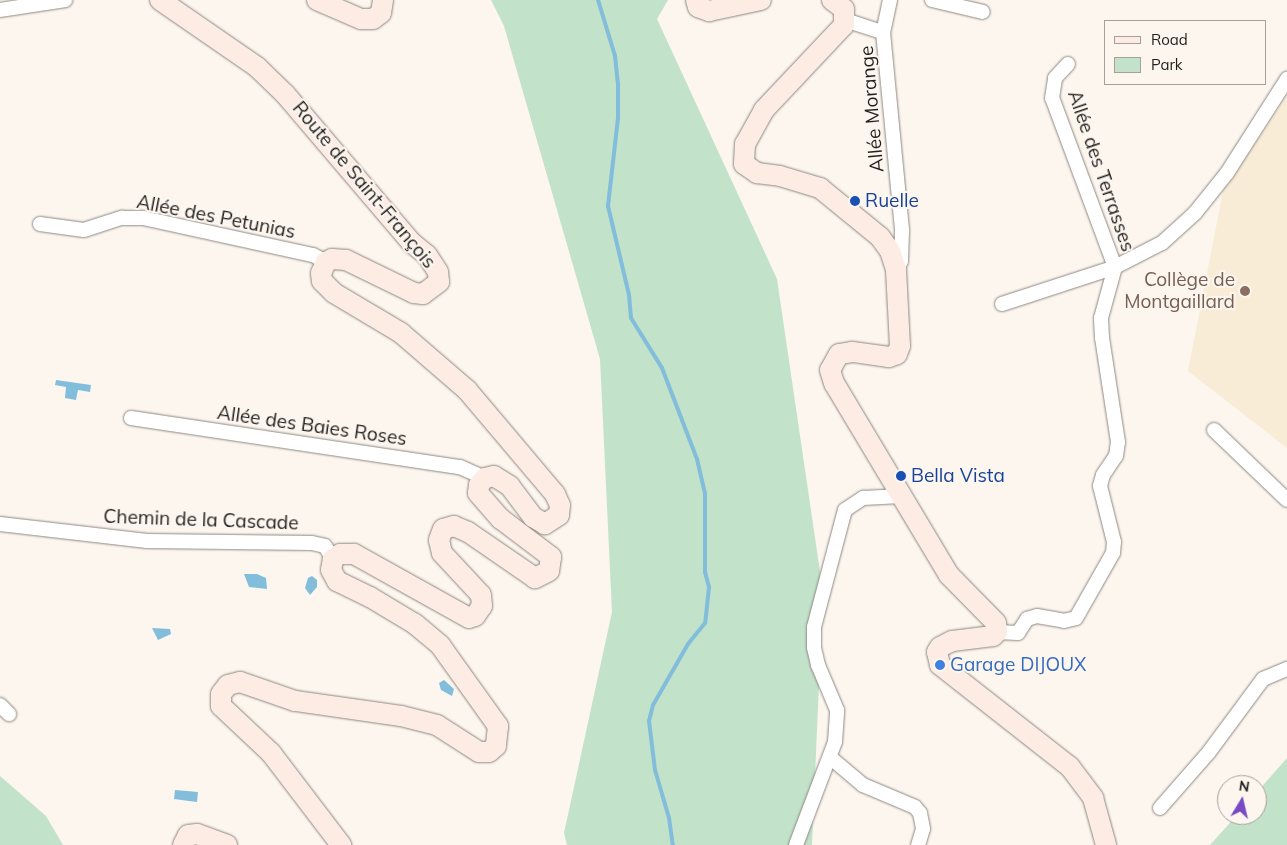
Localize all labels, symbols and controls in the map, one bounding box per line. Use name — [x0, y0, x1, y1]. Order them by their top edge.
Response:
legend — [1104, 20, 1267, 85]
text: Road — [1151, 30, 1188, 49]
street label: Allée Morange — [855, 45, 889, 173]
text: Park — [1151, 55, 1183, 74]
street label: Allée des Terrasses — [1063, 87, 1139, 255]
street label: Route de Saint-François — [288, 97, 440, 273]
street label: Allée des Petunias — [135, 190, 297, 244]
place label: Ruelle — [865, 190, 919, 212]
marker: Ruelle — [849, 195, 861, 207]
place label: Collège de Montgaillard — [1124, 269, 1235, 313]
marker: Collège de Montgaillard — [1239, 285, 1251, 297]
street label: Allée des Baies Roses — [216, 401, 408, 451]
place label: Bella Vista — [911, 465, 1005, 487]
marker: Bella Vista — [895, 470, 907, 482]
street label: Chemin de la Cascade — [103, 505, 299, 535]
place label: Garage DIJOUX — [950, 654, 1086, 676]
marker: Garage DIJOUX — [934, 659, 946, 671]
north arrow — [1217, 775, 1267, 825]
text: N — [1238, 776, 1251, 796]

